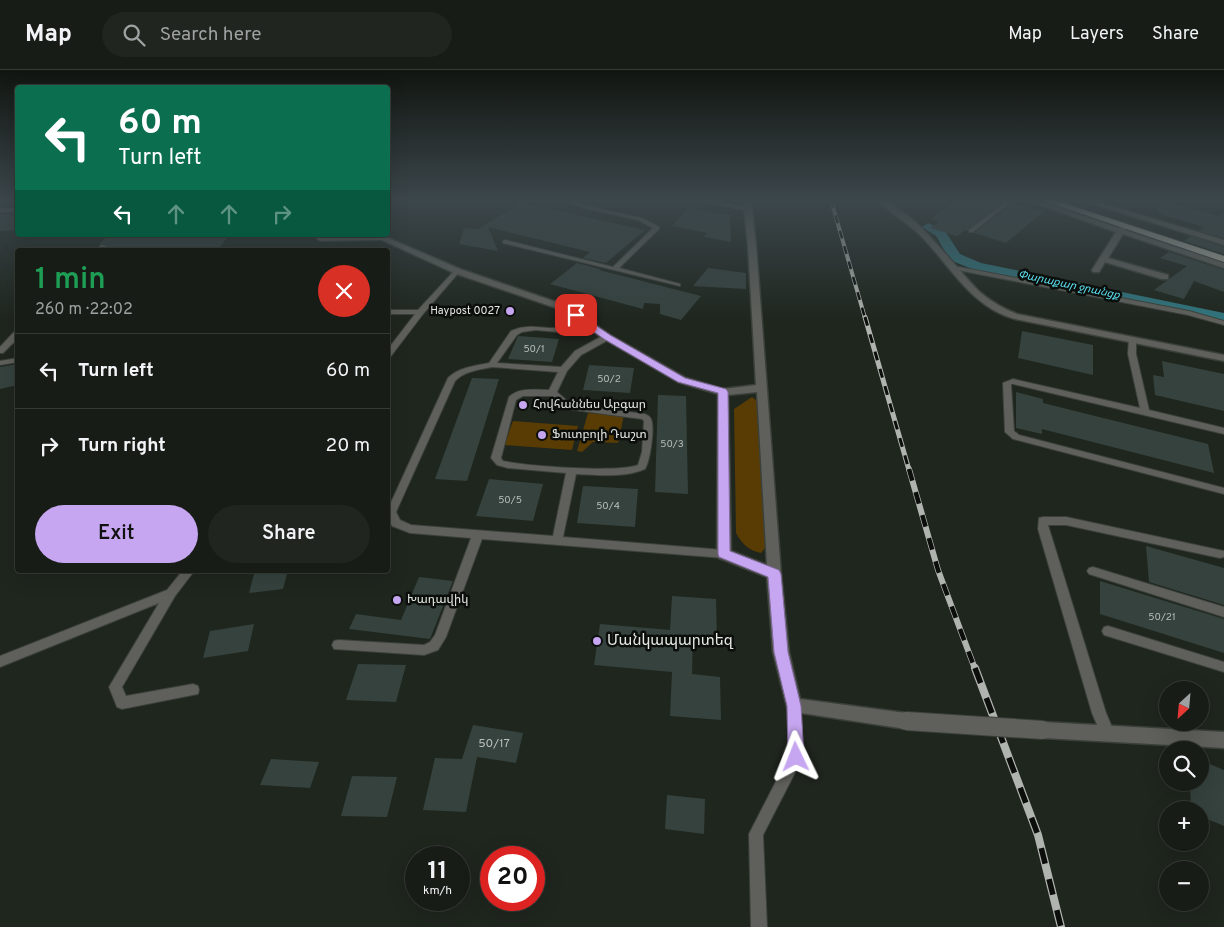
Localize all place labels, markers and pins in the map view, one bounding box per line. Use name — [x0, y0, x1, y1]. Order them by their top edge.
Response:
pin — [555, 294, 597, 336]
place label: Haypost 0027 — [430, 304, 500, 318]
marker: Haypost 0027 — [504, 305, 516, 317]
place label: Հովհաննես Աբգար — [533, 397, 646, 413]
marker: Հովհաննես Աբգար — [517, 399, 529, 411]
place label: Ֆուտբոլի Դաշտ — [552, 427, 647, 443]
marker: Ֆուտբոլի Դաշտ — [536, 429, 548, 441]
place label: Խադավիկ — [407, 592, 468, 608]
marker: Խադավիկ — [391, 594, 403, 606]
place label: Մանկապարտեզ — [607, 632, 734, 651]
marker: Մանկապարտեզ — [591, 635, 603, 647]

